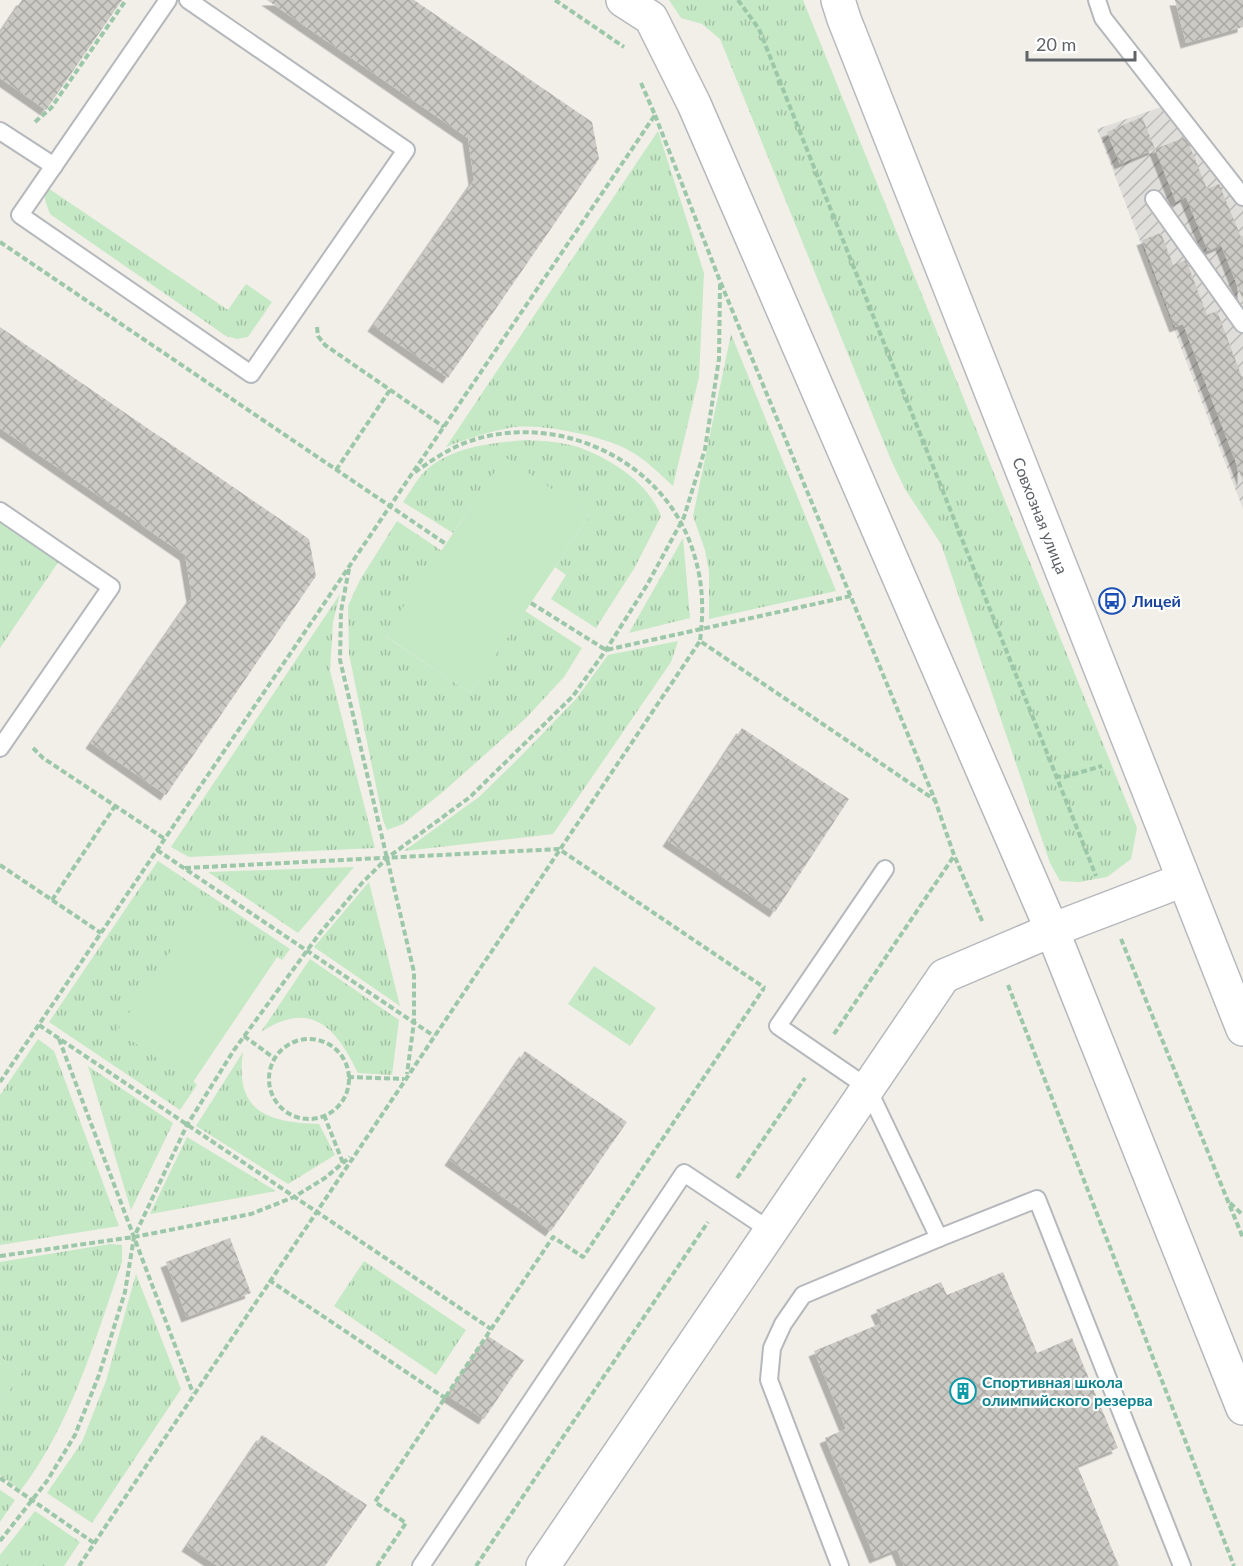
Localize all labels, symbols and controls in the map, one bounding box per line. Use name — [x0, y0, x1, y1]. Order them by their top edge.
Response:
scale bar — [1027, 24, 1135, 62]
text: 20 m — [1036, 33, 1076, 55]
street label: Совхозная улица — [1009, 454, 1072, 577]
bus stop icon: Лицей — [1097, 586, 1127, 616]
place label: Лицей — [1131, 591, 1181, 610]
place label: Спортивная школа олимпийского резерва — [982, 1372, 1153, 1409]
building icon: Спортивная школа олимпийского резерва — [948, 1376, 978, 1406]

